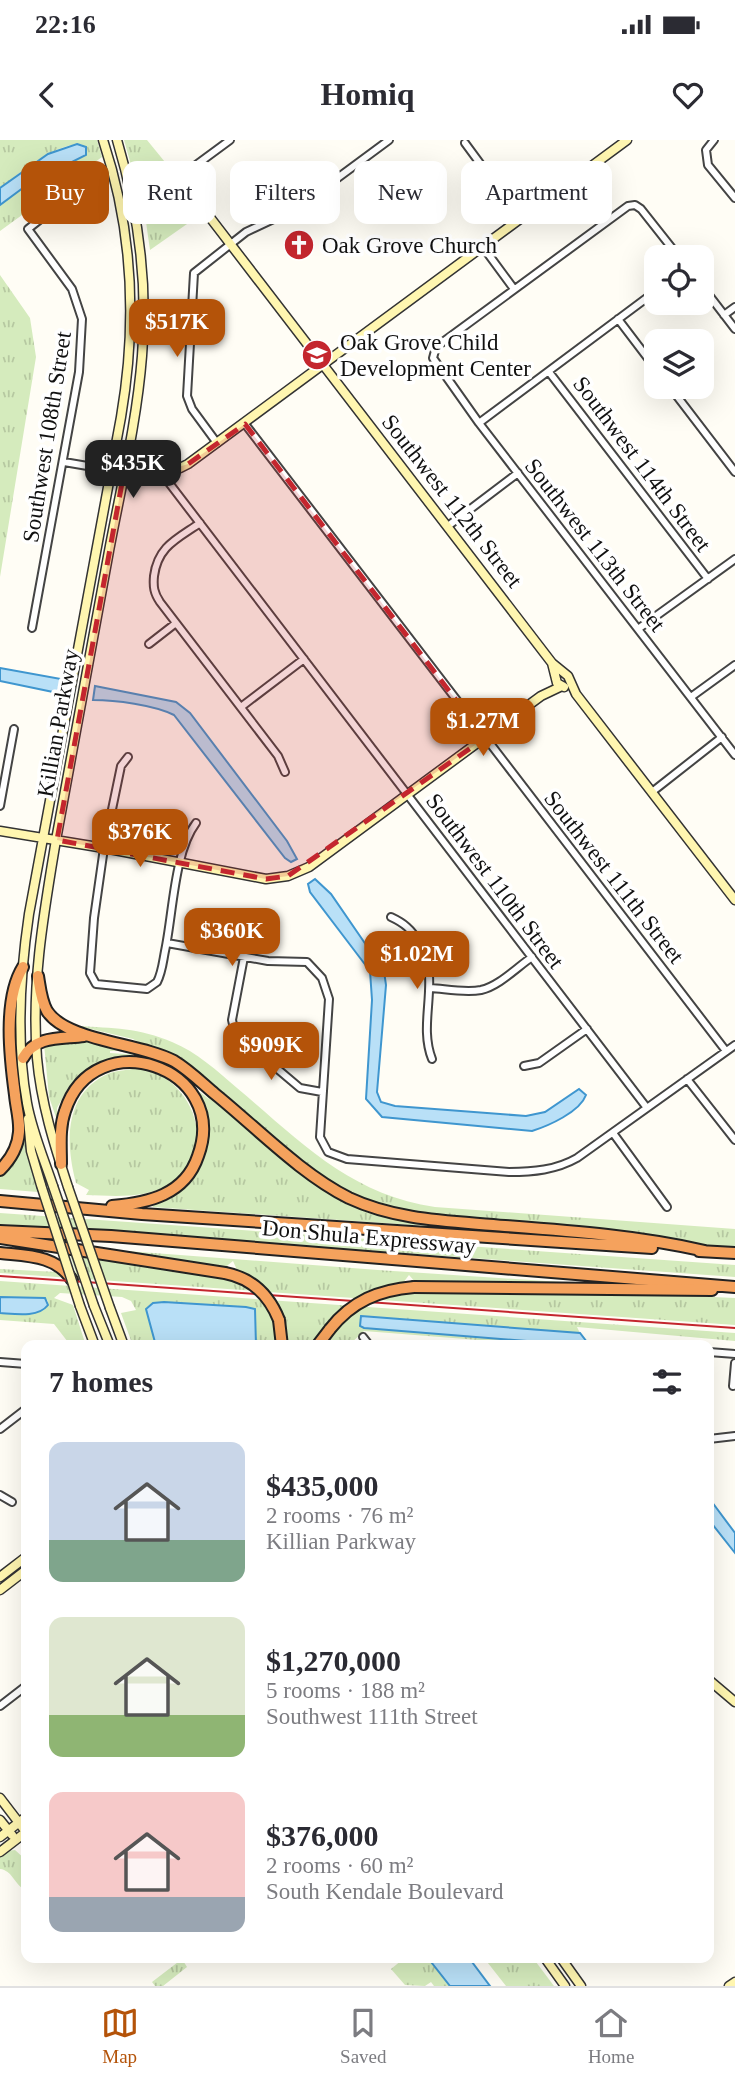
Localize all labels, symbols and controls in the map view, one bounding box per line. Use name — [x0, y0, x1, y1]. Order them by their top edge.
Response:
text: 22:16 — [35, 10, 96, 39]
icon: back — [28, 76, 66, 114]
text: Homiq — [320, 76, 415, 112]
icon: heart — [669, 76, 707, 114]
chip: Buy — [21, 161, 109, 224]
chip: Rent — [123, 161, 216, 224]
chip: Filters — [230, 161, 340, 224]
chip: New — [354, 161, 447, 224]
chip: Apartment — [461, 161, 612, 224]
church icon: Oak Grove Church — [282, 228, 316, 262]
place label: Oak Grove Church — [322, 233, 498, 258]
map controls — [644, 245, 714, 399]
button: locate — [644, 245, 714, 315]
pin: $517K — [128, 300, 226, 359]
text: $517K — [145, 309, 209, 334]
street label: Southwest 108th Street — [18, 329, 76, 544]
button: layers — [644, 329, 714, 399]
place label: Oak Grove Child Development Center — [340, 330, 531, 381]
school or university icon: Oak Grove Child Development Center — [300, 338, 334, 372]
street label: Southwest 114th Street — [568, 372, 716, 557]
street label: Southwest 112th Street — [377, 410, 528, 593]
pin: $435K — [84, 440, 182, 500]
text: $435K — [101, 450, 165, 475]
street label: Southwest 113th Street — [520, 454, 671, 637]
street label: Killian Parkway — [33, 646, 83, 799]
pin: $1.27M — [426, 698, 540, 758]
text: $1.27M — [446, 708, 520, 733]
street label: Southwest 111th Street — [539, 786, 689, 969]
street label: Southwest 110th Street — [421, 789, 569, 974]
pin: $376K — [91, 810, 189, 869]
text: $376K — [108, 819, 172, 844]
pin: $360K — [183, 908, 281, 968]
text: $360K — [200, 918, 264, 943]
pin: $1.02M — [360, 932, 474, 991]
text: $1.02M — [380, 941, 454, 966]
pin: $909K — [222, 1023, 320, 1082]
text: $909K — [239, 1032, 303, 1057]
street label: Don Shula Expressway — [261, 1215, 477, 1259]
icon: filters — [648, 1363, 686, 1401]
text: 7 homes — [49, 1365, 153, 1398]
text: $435,000 — [266, 1469, 379, 1502]
icon: home — [105, 1470, 189, 1554]
text: 2 rooms · 76 m² — [266, 1503, 413, 1528]
text: Killian Parkway — [266, 1529, 416, 1554]
text: $1,270,000 — [266, 1644, 401, 1677]
icon: home — [105, 1645, 189, 1729]
text: 5 rooms · 188 m² — [266, 1678, 425, 1703]
text: Southwest 111th Street — [266, 1704, 478, 1729]
text: $376,000 — [266, 1819, 379, 1852]
icon: home — [105, 1820, 189, 1904]
text: 2 rooms · 60 m² — [266, 1853, 413, 1878]
text: South Kendale Boulevard — [266, 1879, 504, 1904]
tab: Map — [101, 2004, 139, 2068]
tab: Saved — [340, 2004, 387, 2068]
tab: Home — [588, 2004, 634, 2068]

